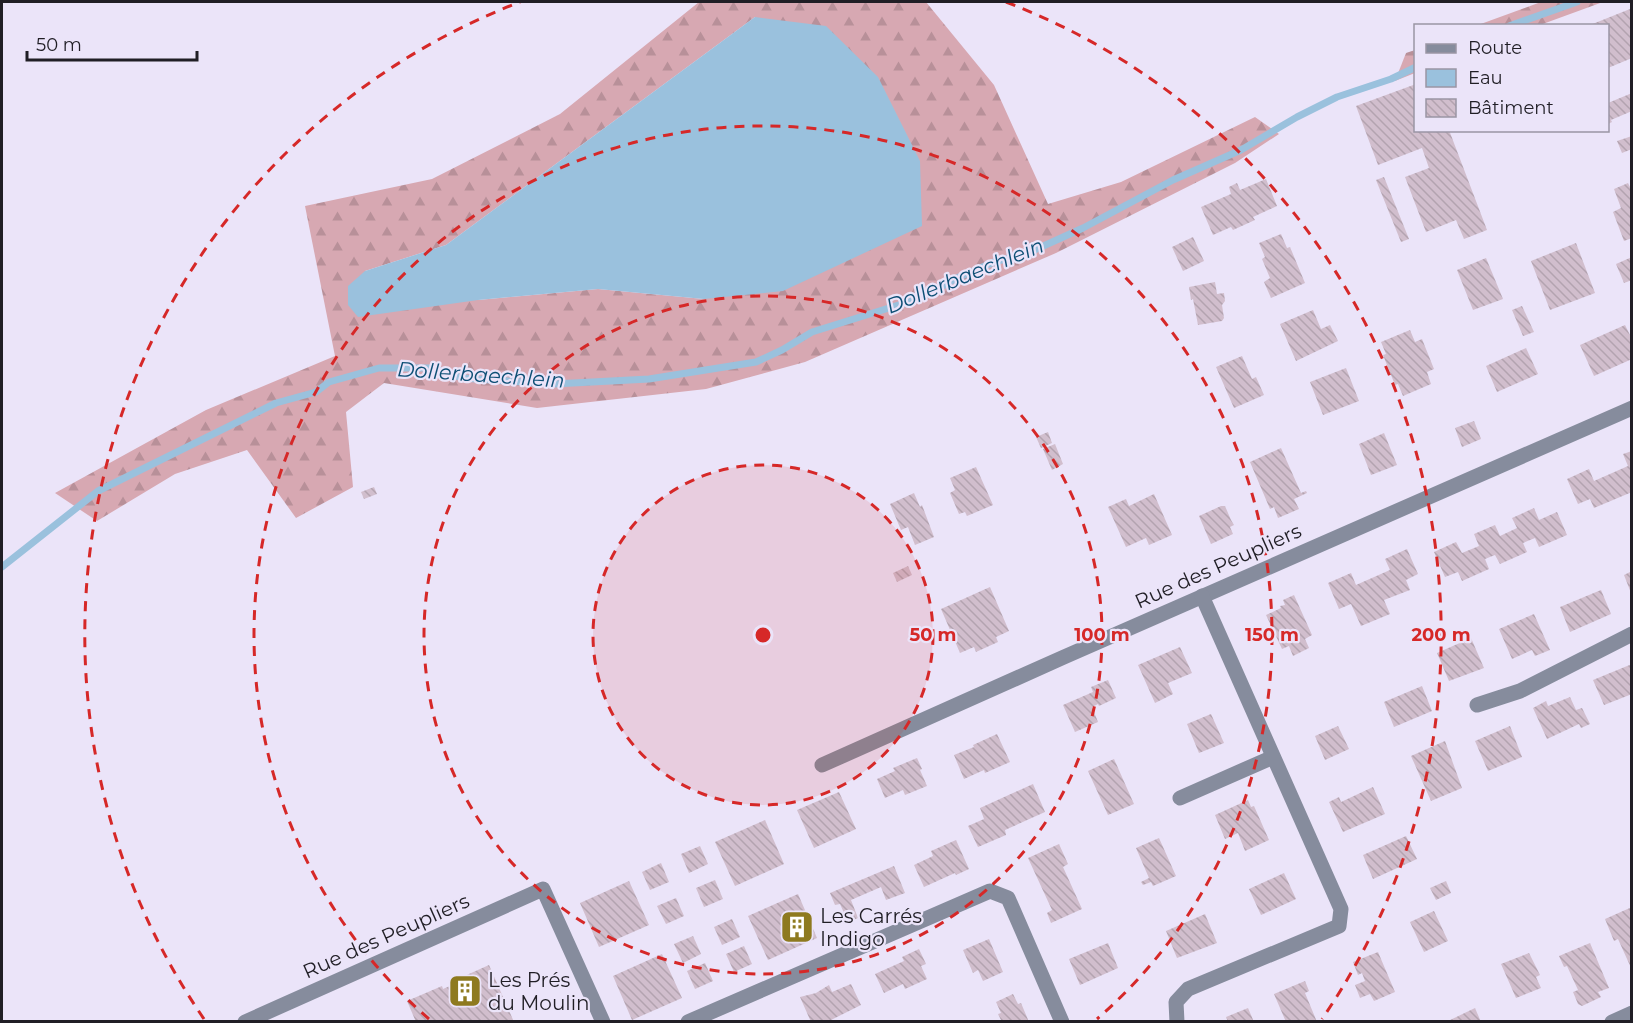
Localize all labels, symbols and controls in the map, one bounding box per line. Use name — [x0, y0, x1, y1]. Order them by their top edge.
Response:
scale bar — [27, 24, 196, 62]
legend — [1414, 24, 1609, 132]
text: 50 m — [36, 34, 82, 56]
text: Route — [1468, 37, 1522, 59]
text: Eau — [1468, 67, 1503, 89]
text: Bâtiment — [1468, 97, 1554, 119]
water label: Dollerbaechlein — [882, 232, 1047, 319]
water label: Dollerbaechlein — [396, 356, 566, 393]
street label: Rue des Peupliers — [1131, 518, 1305, 613]
text: 50 m — [910, 624, 956, 646]
text: 100 m — [1074, 624, 1130, 646]
text: 150 m — [1245, 624, 1299, 646]
text: 200 m — [1411, 624, 1471, 646]
centre of rings — [753, 625, 773, 645]
street label: Rue des Peupliers — [299, 888, 473, 983]
place label: Les Carrés Indigo — [820, 904, 922, 951]
building icon: Les Carrés Indigo — [779, 909, 815, 945]
place label: Les Prés du Moulin — [488, 968, 590, 1015]
building icon: Les Prés du Moulin — [447, 973, 483, 1009]

